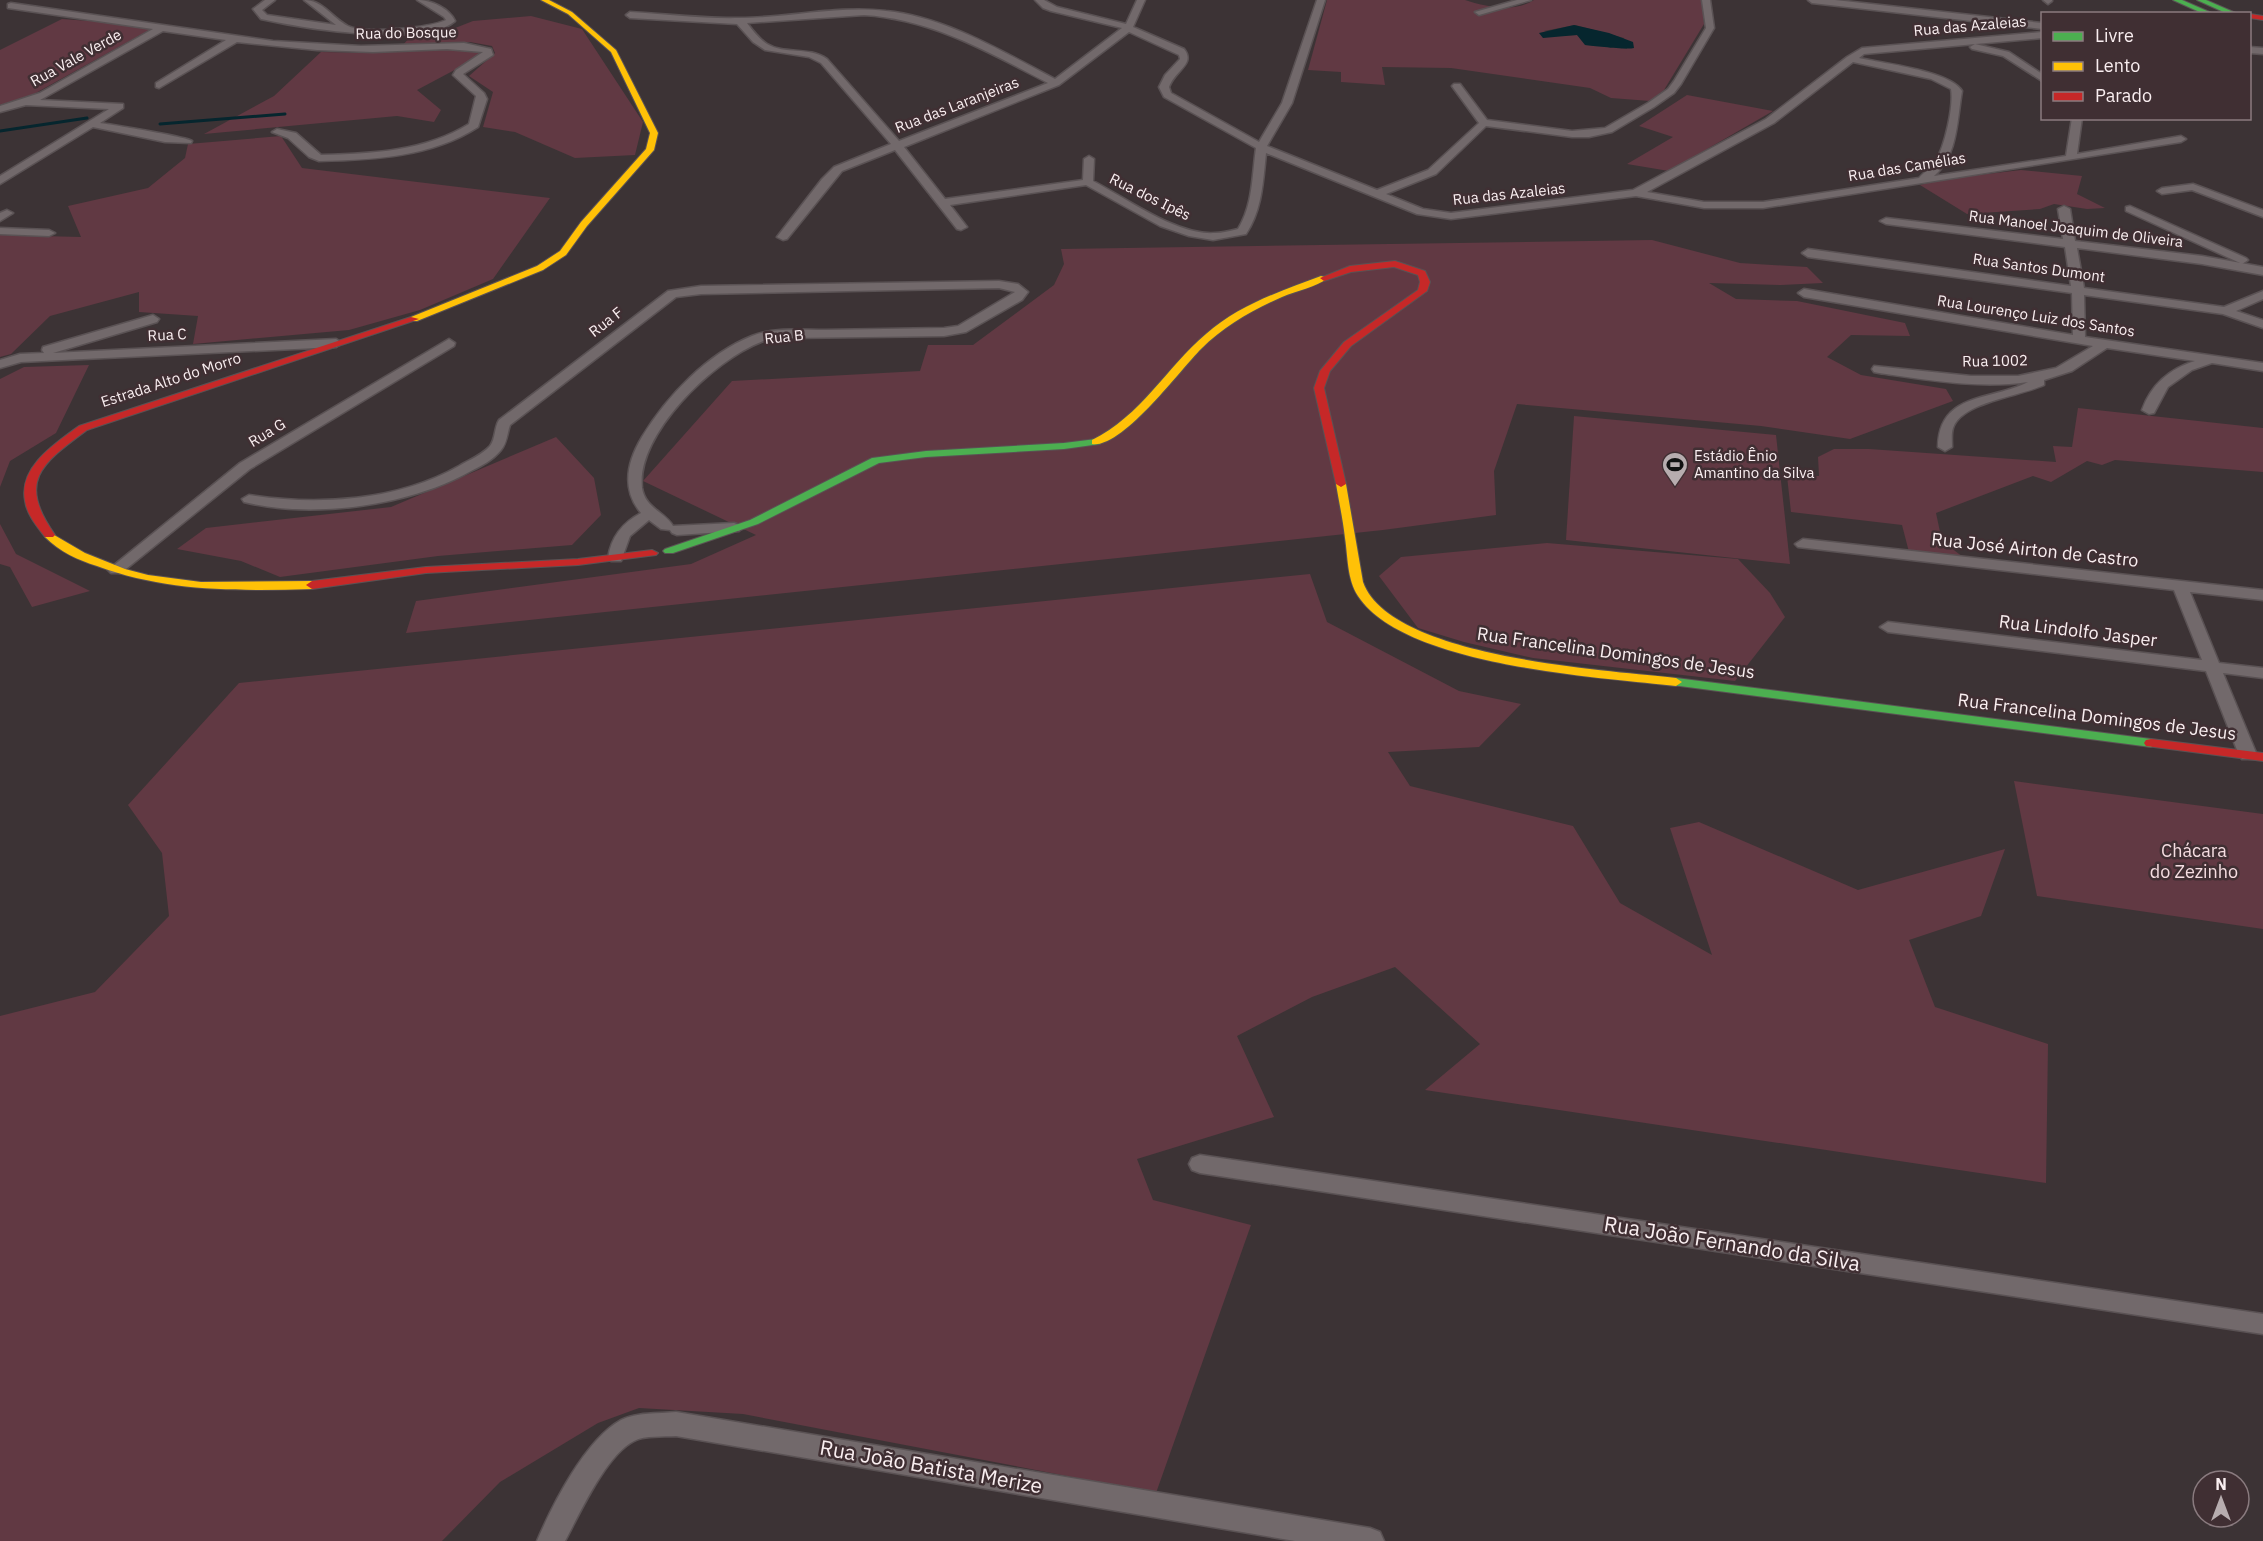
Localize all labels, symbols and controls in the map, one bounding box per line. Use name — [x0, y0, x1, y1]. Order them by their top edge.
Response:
street label: Rua das Azaleias — [1913, 11, 2027, 40]
legend — [2041, 12, 2251, 120]
street label: Rua do Bosque — [355, 22, 457, 43]
text: Livre — [2095, 24, 2134, 47]
street label: Rua Vale Verde — [27, 25, 125, 90]
text: Lento — [2095, 54, 2140, 77]
street label: Rua das Laranjeiras — [892, 72, 1021, 137]
text: Parado — [2095, 84, 2152, 107]
street label: Rua das Camélias — [1847, 148, 1967, 185]
street label: Rua dos Ipês — [1107, 169, 1194, 224]
street label: Rua das Azaleias — [1452, 178, 1566, 209]
street label: Rua Manoel Joaquim de Oliveira — [1968, 206, 2184, 251]
street label: Rua Santos Dumont — [1972, 249, 2106, 286]
street label: Rua Lourenço Luiz dos Santos — [1936, 290, 2136, 341]
street label: Rua F — [585, 302, 627, 341]
street label: Rua C — [147, 324, 187, 345]
street label: Rua B — [763, 325, 805, 348]
street label: Estrada Alto do Morro — [98, 348, 243, 411]
street label: Rua 1002 — [1962, 350, 2028, 371]
street label: Rua G — [245, 414, 289, 451]
place label: Estádio Ênio Amantino da Silva — [1694, 446, 1815, 482]
sports icon: Estádio Ênio Amantino da Silva — [1660, 450, 1690, 488]
street label: Rua José Airton de Castro — [1930, 527, 2140, 572]
street label: Rua Lindolfo Jasper — [1998, 609, 2159, 652]
street label: Rua Francelina Domingos de Jesus — [1476, 622, 1757, 683]
street label: Rua Francelina Domingos de Jesus — [1956, 688, 2238, 745]
park label: Chácara do Zezinho — [2150, 839, 2238, 883]
street label: Rua João Fernando da Silva — [1602, 1209, 1862, 1277]
street label: Rua João Batista Merize — [818, 1433, 1045, 1499]
north arrow — [2191, 1469, 2251, 1529]
text: N — [2215, 1474, 2227, 1494]

